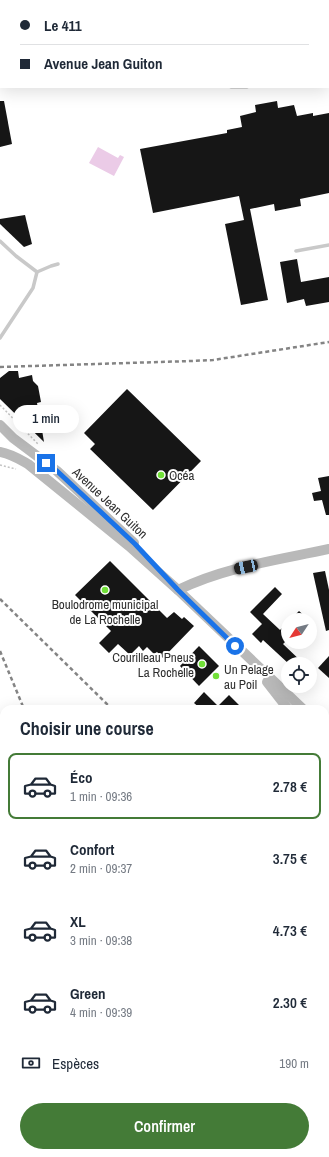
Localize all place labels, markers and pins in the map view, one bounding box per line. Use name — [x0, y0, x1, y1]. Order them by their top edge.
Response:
place label: Océa — [169, 467, 195, 484]
marker: Océa — [156, 470, 166, 480]
marker: Boulodrome municipal de La Rochelle — [100, 585, 110, 595]
place label: Boulodrome municipal de La Rochelle — [52, 596, 158, 628]
place label: Courilleau Pneus La Rochelle — [112, 649, 194, 681]
marker: Courilleau Pneus La Rochelle — [197, 659, 207, 669]
place label: Un Pelage au Poil — [224, 661, 274, 693]
marker: Un Pelage au Poil — [211, 671, 221, 681]

